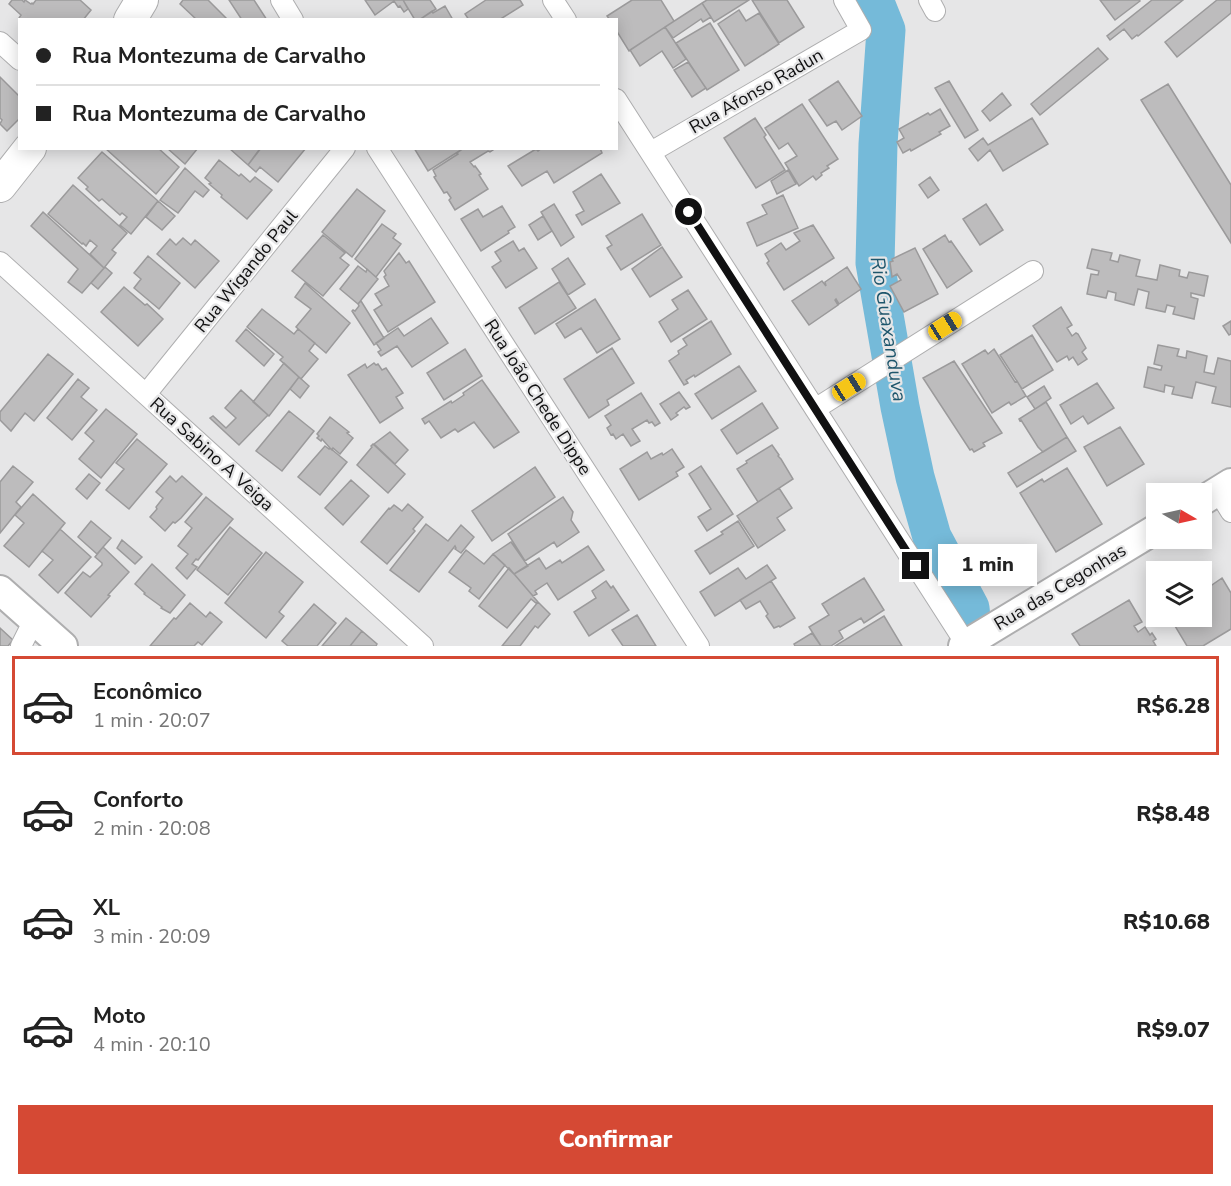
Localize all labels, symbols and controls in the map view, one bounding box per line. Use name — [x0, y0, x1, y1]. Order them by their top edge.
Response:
text: Rua Montezuma de Carvalho — [72, 41, 366, 71]
street label: Rua Afonso Radun — [685, 43, 827, 139]
text: Rua Montezuma de Carvalho — [72, 99, 366, 129]
route start — [675, 198, 702, 225]
street label: Rua Wigando Paul — [189, 204, 303, 337]
water label: Rio Guaxanduva — [864, 255, 913, 404]
car — [925, 309, 965, 343]
street label: Rua João Chede Dippe — [479, 315, 597, 479]
car — [829, 370, 869, 404]
street label: Rua Sabino A Veiga — [145, 392, 279, 516]
north arrow — [1146, 483, 1212, 549]
map controls — [1146, 483, 1212, 627]
street label: Rua das Cegonhas — [990, 538, 1130, 636]
callout: 1 min — [937, 545, 1036, 587]
text: 1 min — [961, 551, 1014, 578]
route end — [902, 552, 929, 579]
button: layers — [1146, 561, 1212, 627]
text: Econômico — [93, 677, 202, 707]
icon: car — [21, 679, 75, 733]
text: R$6.28 — [1136, 691, 1210, 721]
text: 1 min · 20:07 — [93, 707, 211, 734]
text: Conforto — [93, 785, 183, 815]
icon: car — [21, 787, 75, 841]
text: R$8.48 — [1136, 799, 1210, 829]
text: 2 min · 20:08 — [93, 815, 211, 842]
text: XL — [93, 893, 120, 923]
icon: car — [21, 895, 75, 949]
text: R$10.68 — [1123, 907, 1210, 937]
text: 3 min · 20:09 — [93, 923, 211, 950]
text: Moto — [93, 1001, 146, 1031]
icon: car — [21, 1003, 75, 1057]
text: R$9.07 — [1136, 1015, 1210, 1045]
text: 4 min · 20:10 — [93, 1031, 211, 1058]
button: Confirmar — [18, 1105, 1213, 1174]

